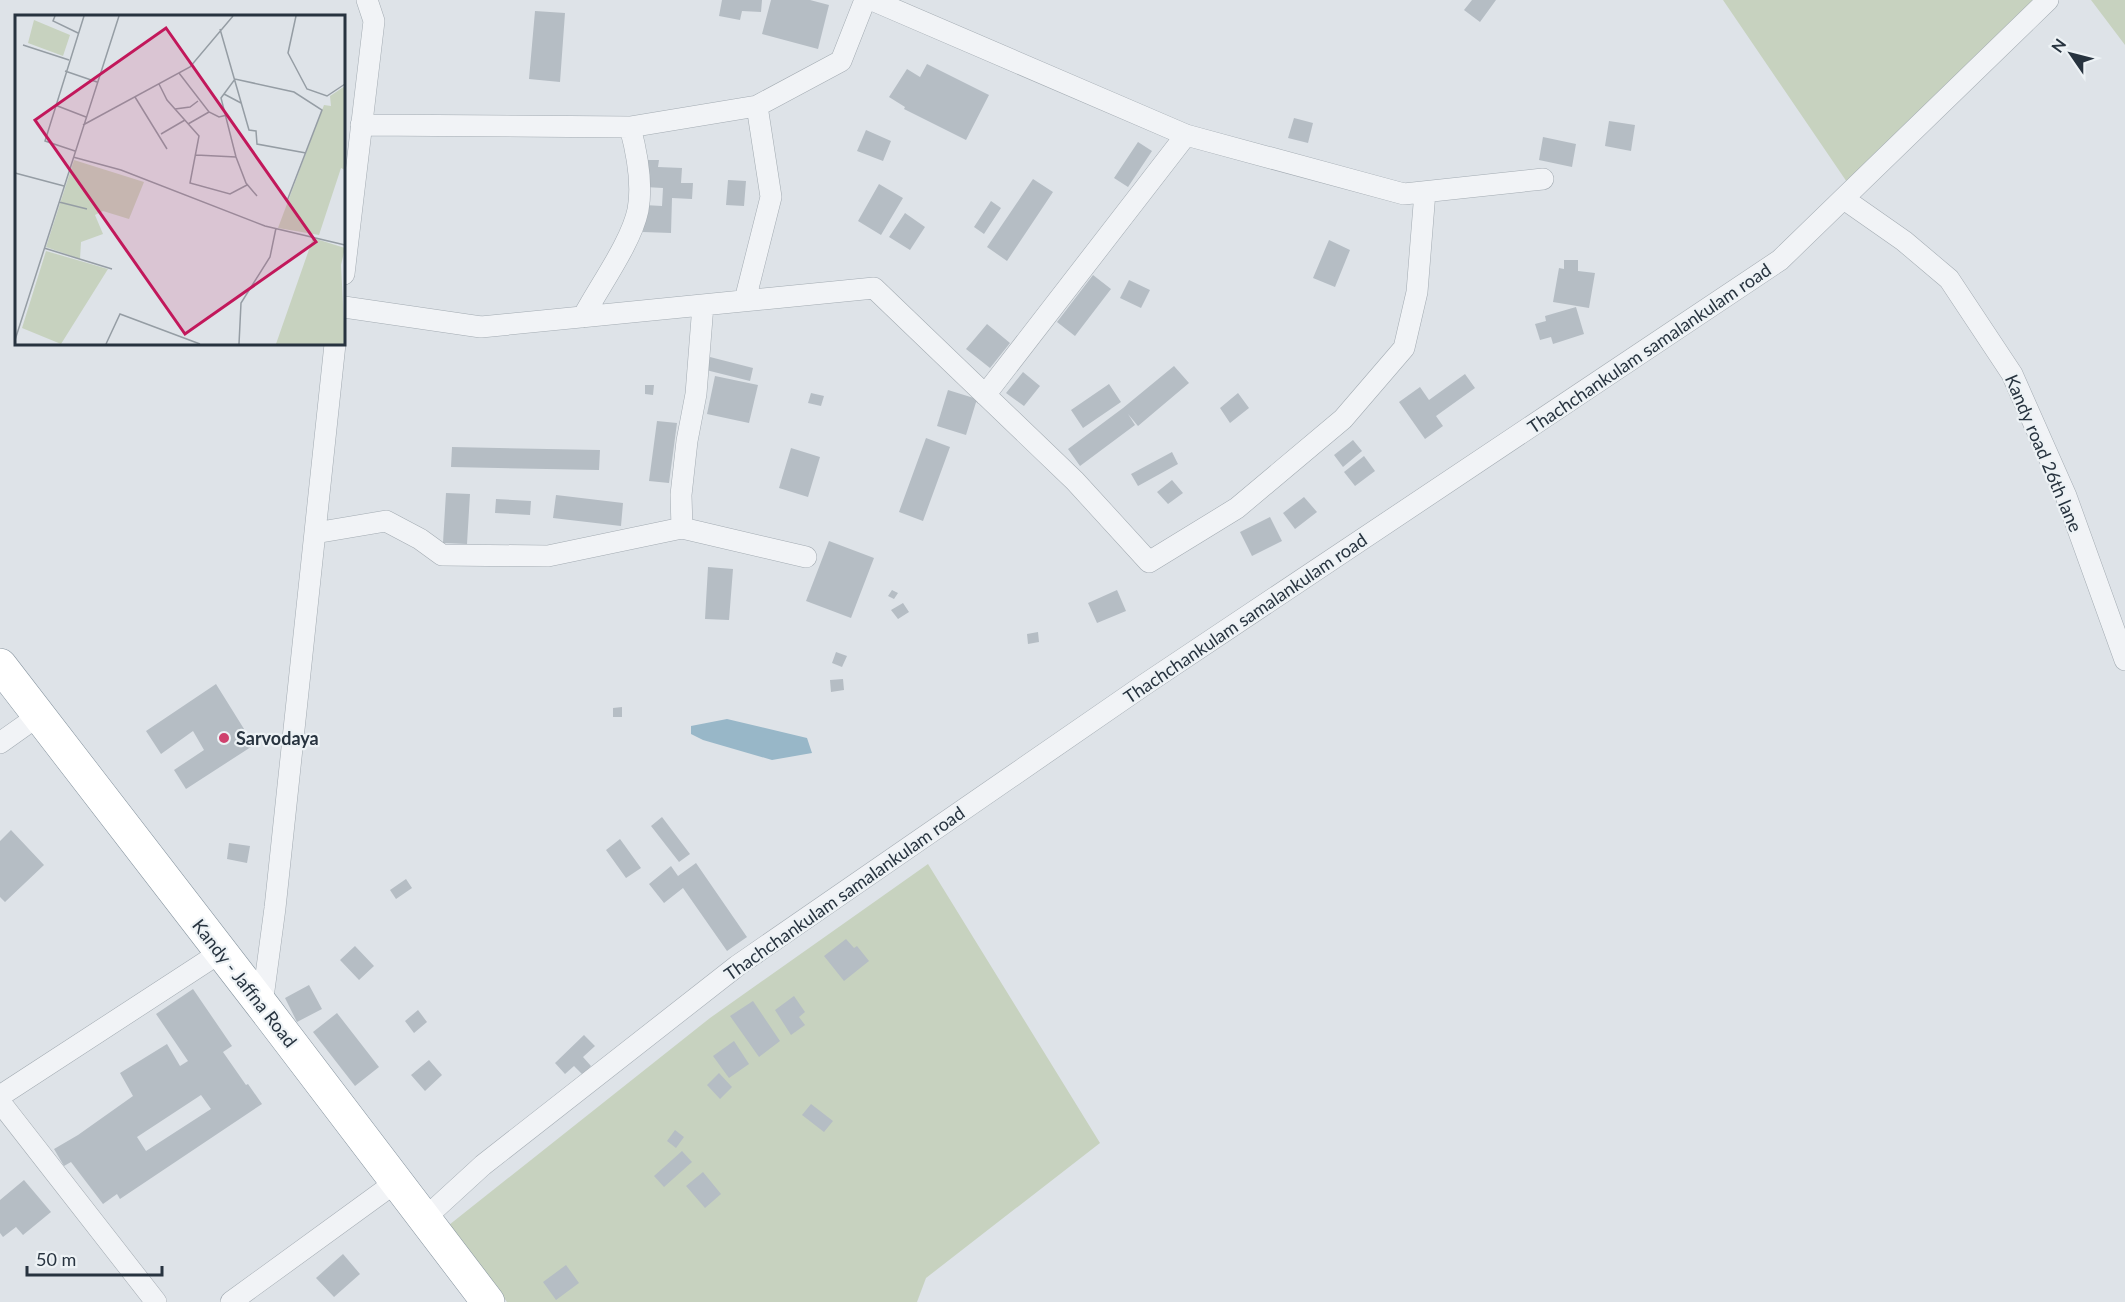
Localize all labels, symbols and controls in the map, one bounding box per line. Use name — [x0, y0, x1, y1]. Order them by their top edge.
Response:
inset map — [15, 15, 345, 345]
north arrow — [2041, 24, 2101, 84]
text: N — [2047, 35, 2070, 56]
street label: Thachchankulam samalankulam road — [1523, 258, 1775, 438]
street label: Kandy road 26th lane — [2001, 371, 2087, 535]
street label: Thachchankulam samalankulam road — [1119, 528, 1371, 708]
place label: Sarvodaya — [236, 727, 319, 749]
marker: Sarvodaya — [217, 731, 231, 745]
street label: Thachchankulam samalankulam road — [720, 801, 968, 985]
street label: Kandy - Jaffna Road — [188, 914, 302, 1052]
scale bar — [27, 1239, 162, 1277]
text: 50 m — [36, 1248, 76, 1270]

